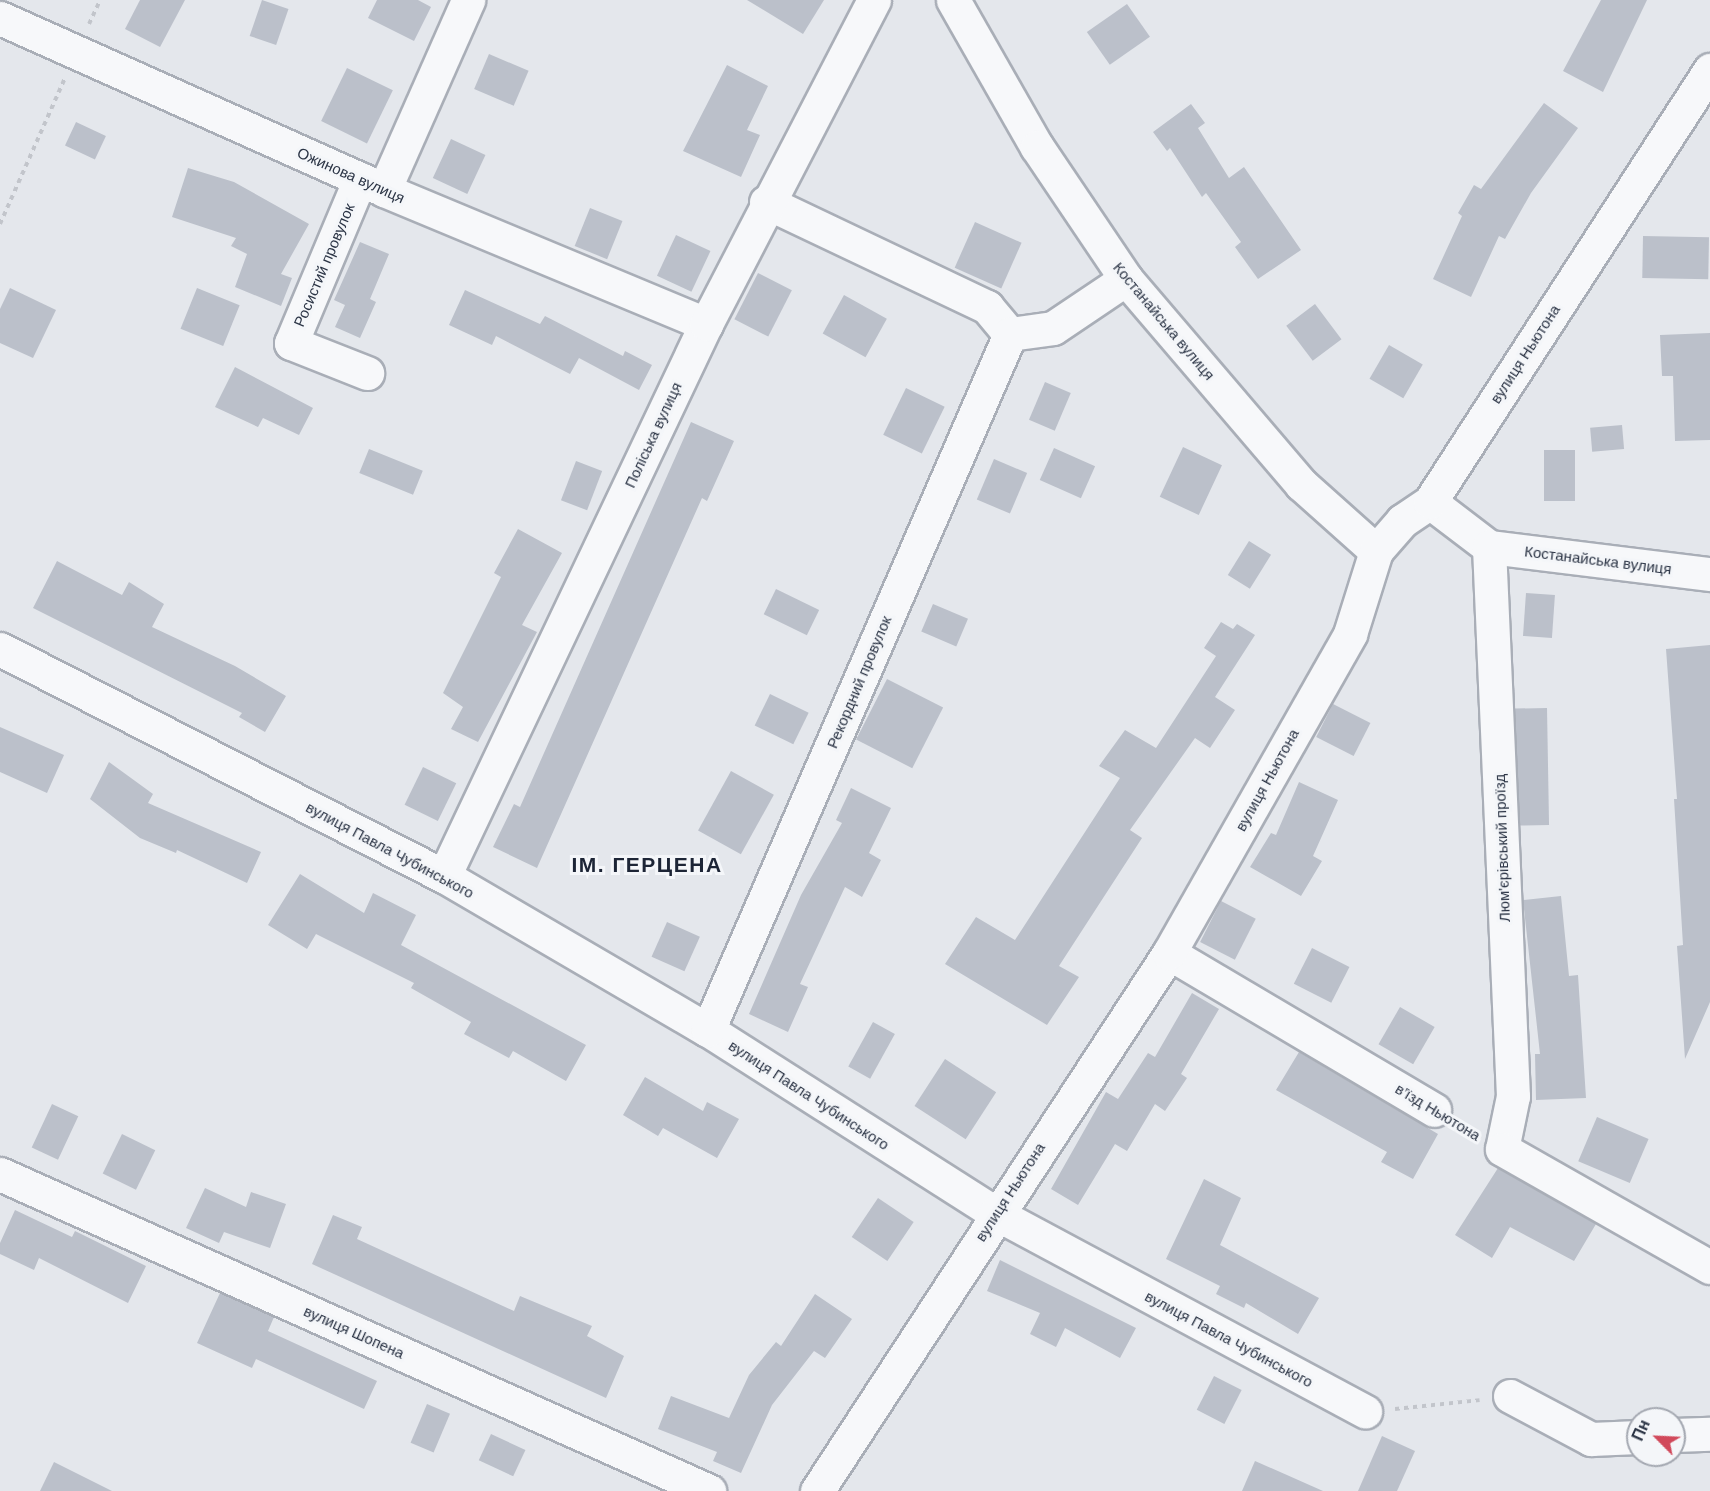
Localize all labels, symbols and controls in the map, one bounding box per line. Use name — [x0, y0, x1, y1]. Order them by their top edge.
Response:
street label: Ожинова вулиця — [295, 143, 407, 207]
street label: Росистий провулок — [290, 201, 358, 329]
street label: Костанайська вулиця — [1110, 259, 1218, 383]
street label: вулиця Ньютона — [1486, 301, 1564, 407]
street label: Поліська вулиця — [621, 379, 685, 491]
street label: Костанайська вулиця — [1523, 542, 1673, 578]
street label: Рекордний провулок — [823, 613, 895, 751]
street label: вулиця Ньютона — [1231, 726, 1303, 834]
street label: Люм'єрівський проїзд — [1490, 774, 1514, 922]
street label: вулиця Павла Чубинського — [303, 798, 477, 902]
district label: ІМ. ГЕРЦЕНА — [571, 852, 723, 878]
street label: вулиця Павла Чубинського — [725, 1036, 893, 1154]
street label: в’їзд Ньютона — [1392, 1080, 1484, 1144]
street label: вулиця Ньютона — [971, 1139, 1049, 1245]
street label: вулиця Павла Чубинського — [1142, 1287, 1316, 1391]
street label: вулиця Шопена — [301, 1302, 407, 1362]
north arrow — [1626, 1407, 1686, 1467]
text: Пн — [1629, 1417, 1653, 1443]

